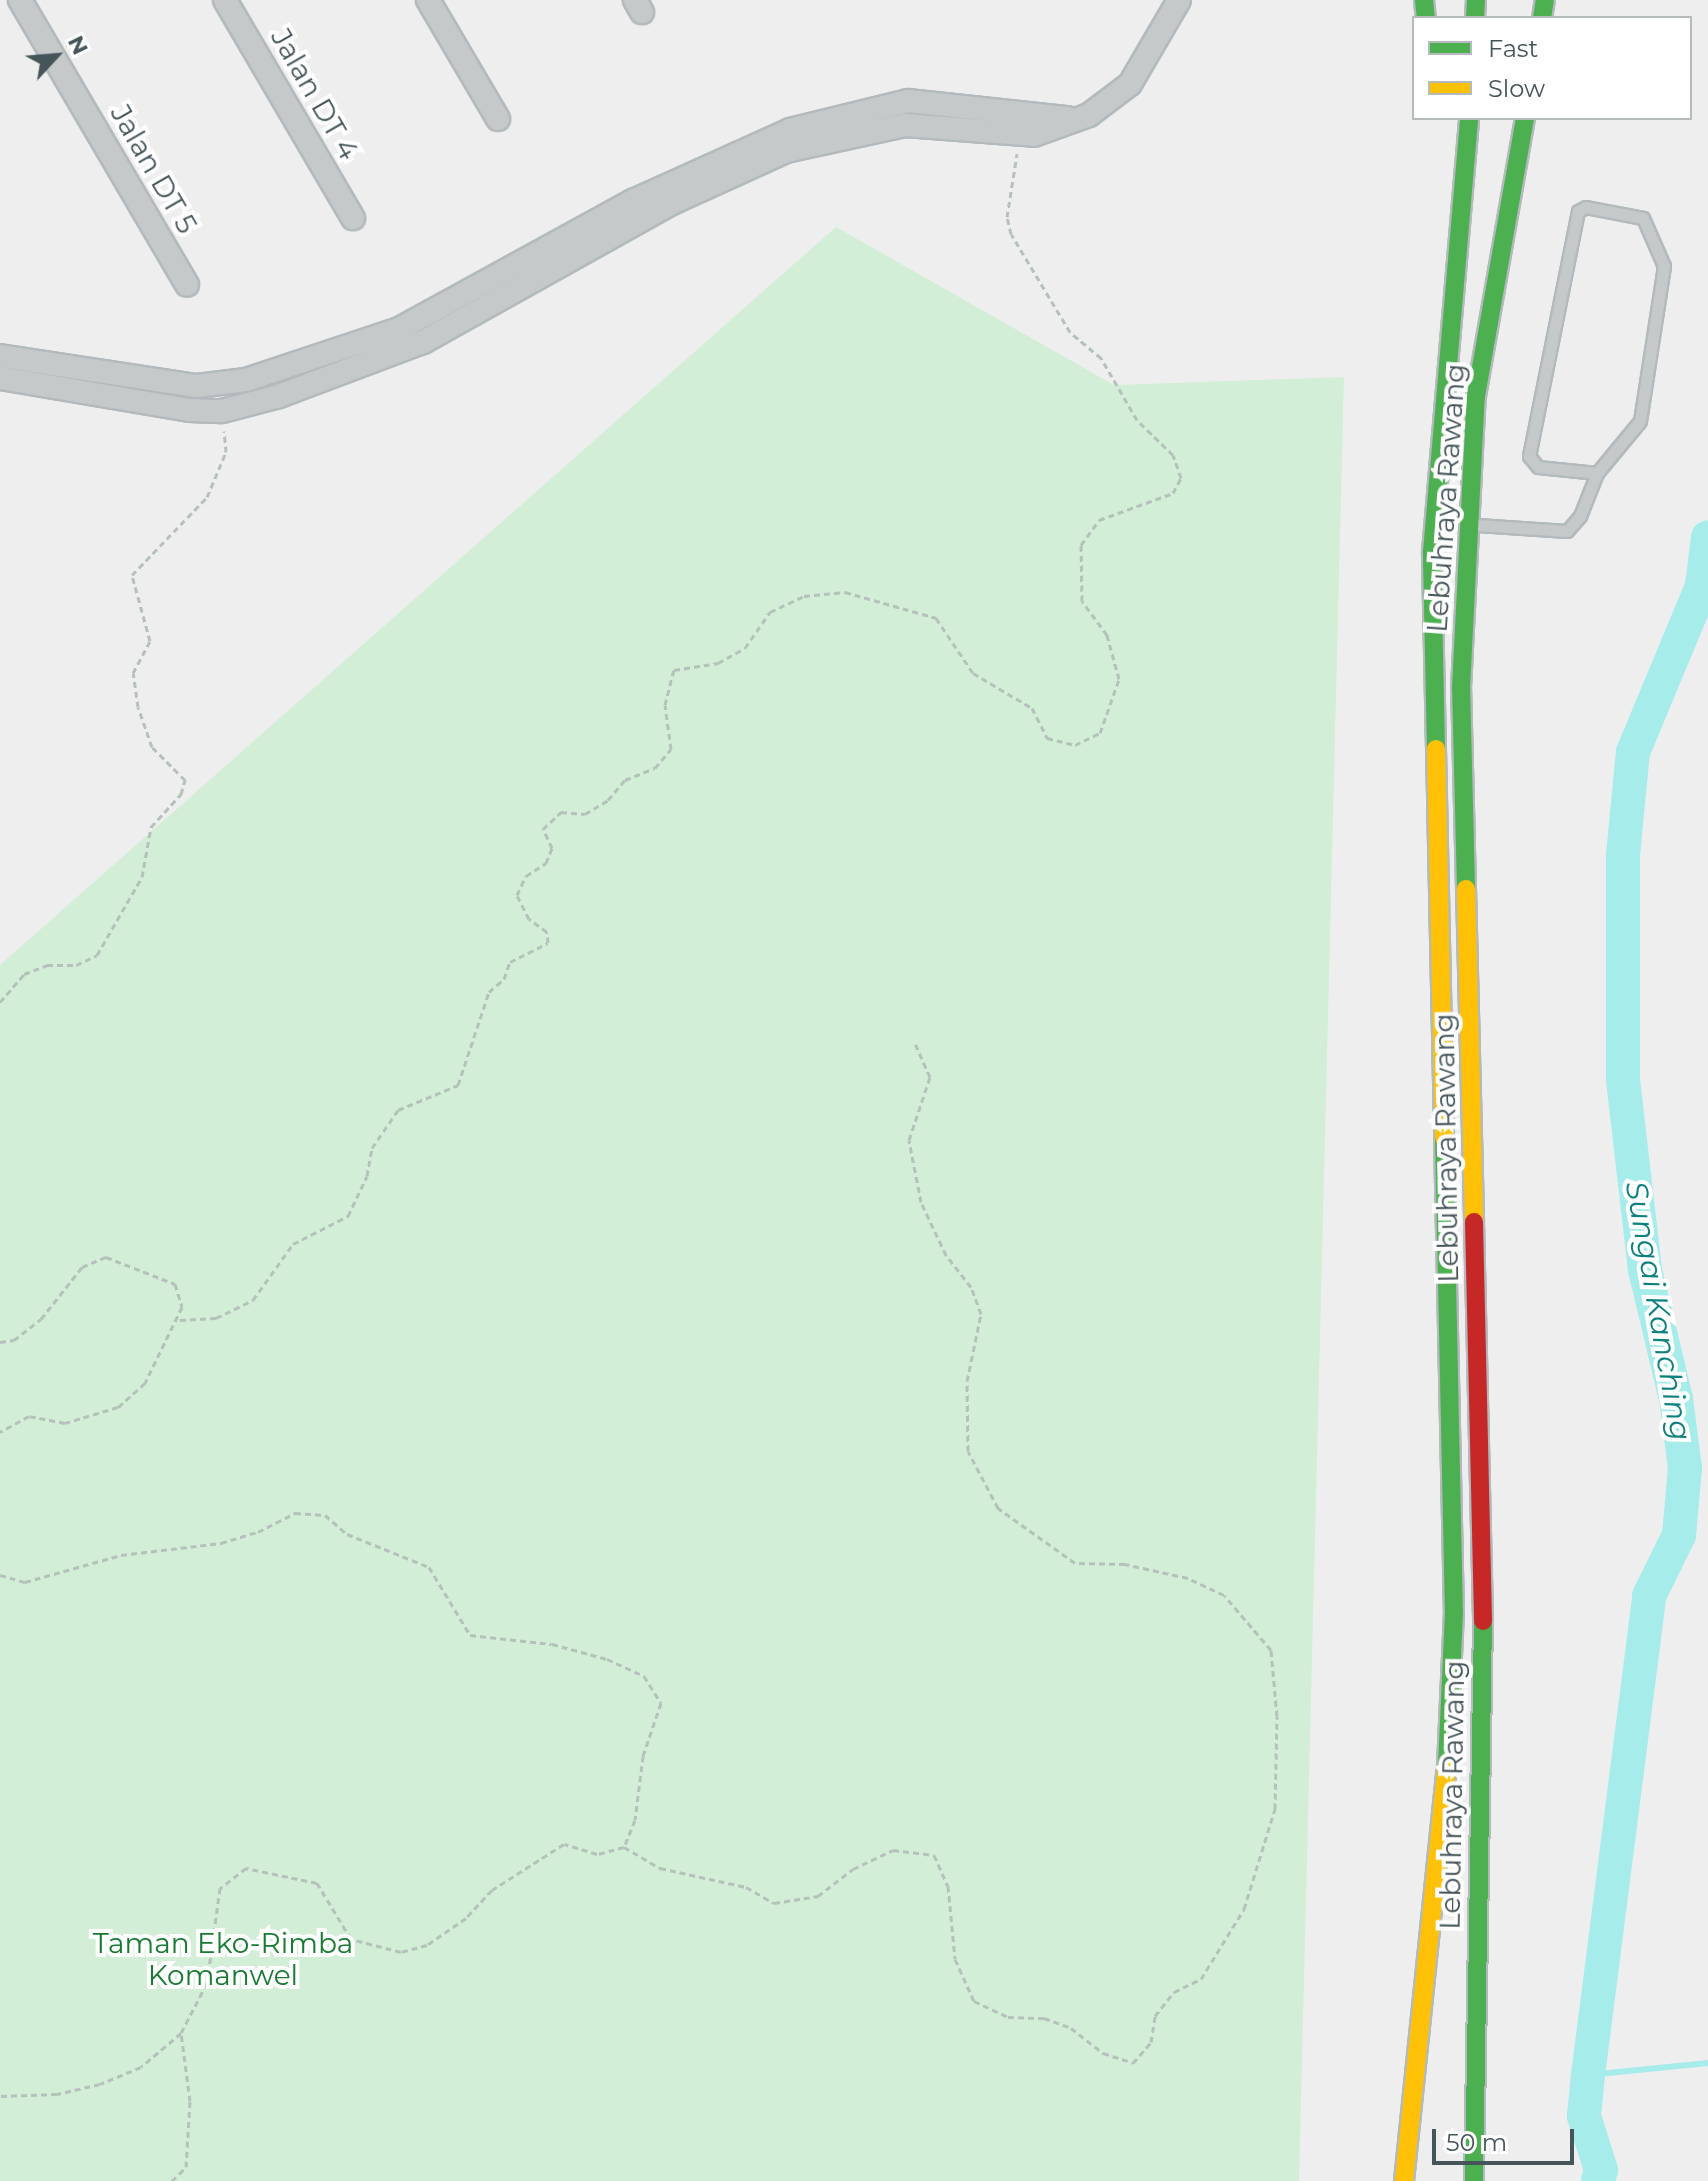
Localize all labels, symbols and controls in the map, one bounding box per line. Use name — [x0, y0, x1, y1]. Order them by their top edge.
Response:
north arrow — [16, 16, 96, 96]
legend — [1412, 16, 1692, 120]
street label: Jalan DT 4 — [264, 23, 366, 165]
text: N — [62, 31, 94, 59]
text: Fast — [1488, 34, 1538, 63]
text: Slow — [1488, 74, 1545, 103]
street label: Jalan DT 5 — [104, 99, 204, 239]
street label: Lebuhraya Rawang — [1420, 362, 1472, 634]
street label: Lebuhraya Rawang — [1427, 1013, 1465, 1283]
water label: Sungai Kanching — [1617, 1178, 1699, 1444]
street label: Lebuhraya Rawang — [1433, 1660, 1471, 1930]
park label: Taman Eko-Rimba Komanwel — [93, 1926, 353, 1992]
scale bar — [1436, 2113, 1578, 2163]
text: 50 m — [1446, 2128, 1507, 2157]

